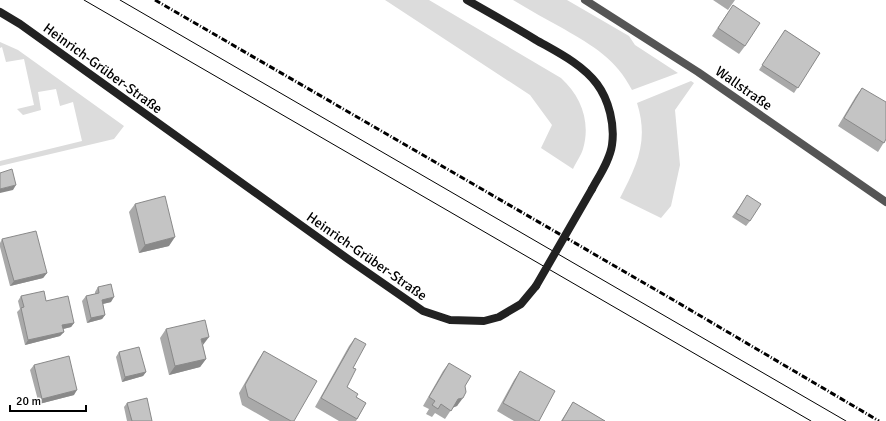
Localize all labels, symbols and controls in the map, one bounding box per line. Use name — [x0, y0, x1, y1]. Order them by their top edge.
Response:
street label: Heinrich-Grüber-Straße — [40, 19, 166, 117]
street label: Wallstraße — [712, 63, 775, 114]
street label: Heinrich-Grüber-Straße — [303, 208, 430, 304]
scale bar — [10, 387, 86, 413]
text: 20 m — [16, 394, 41, 409]

